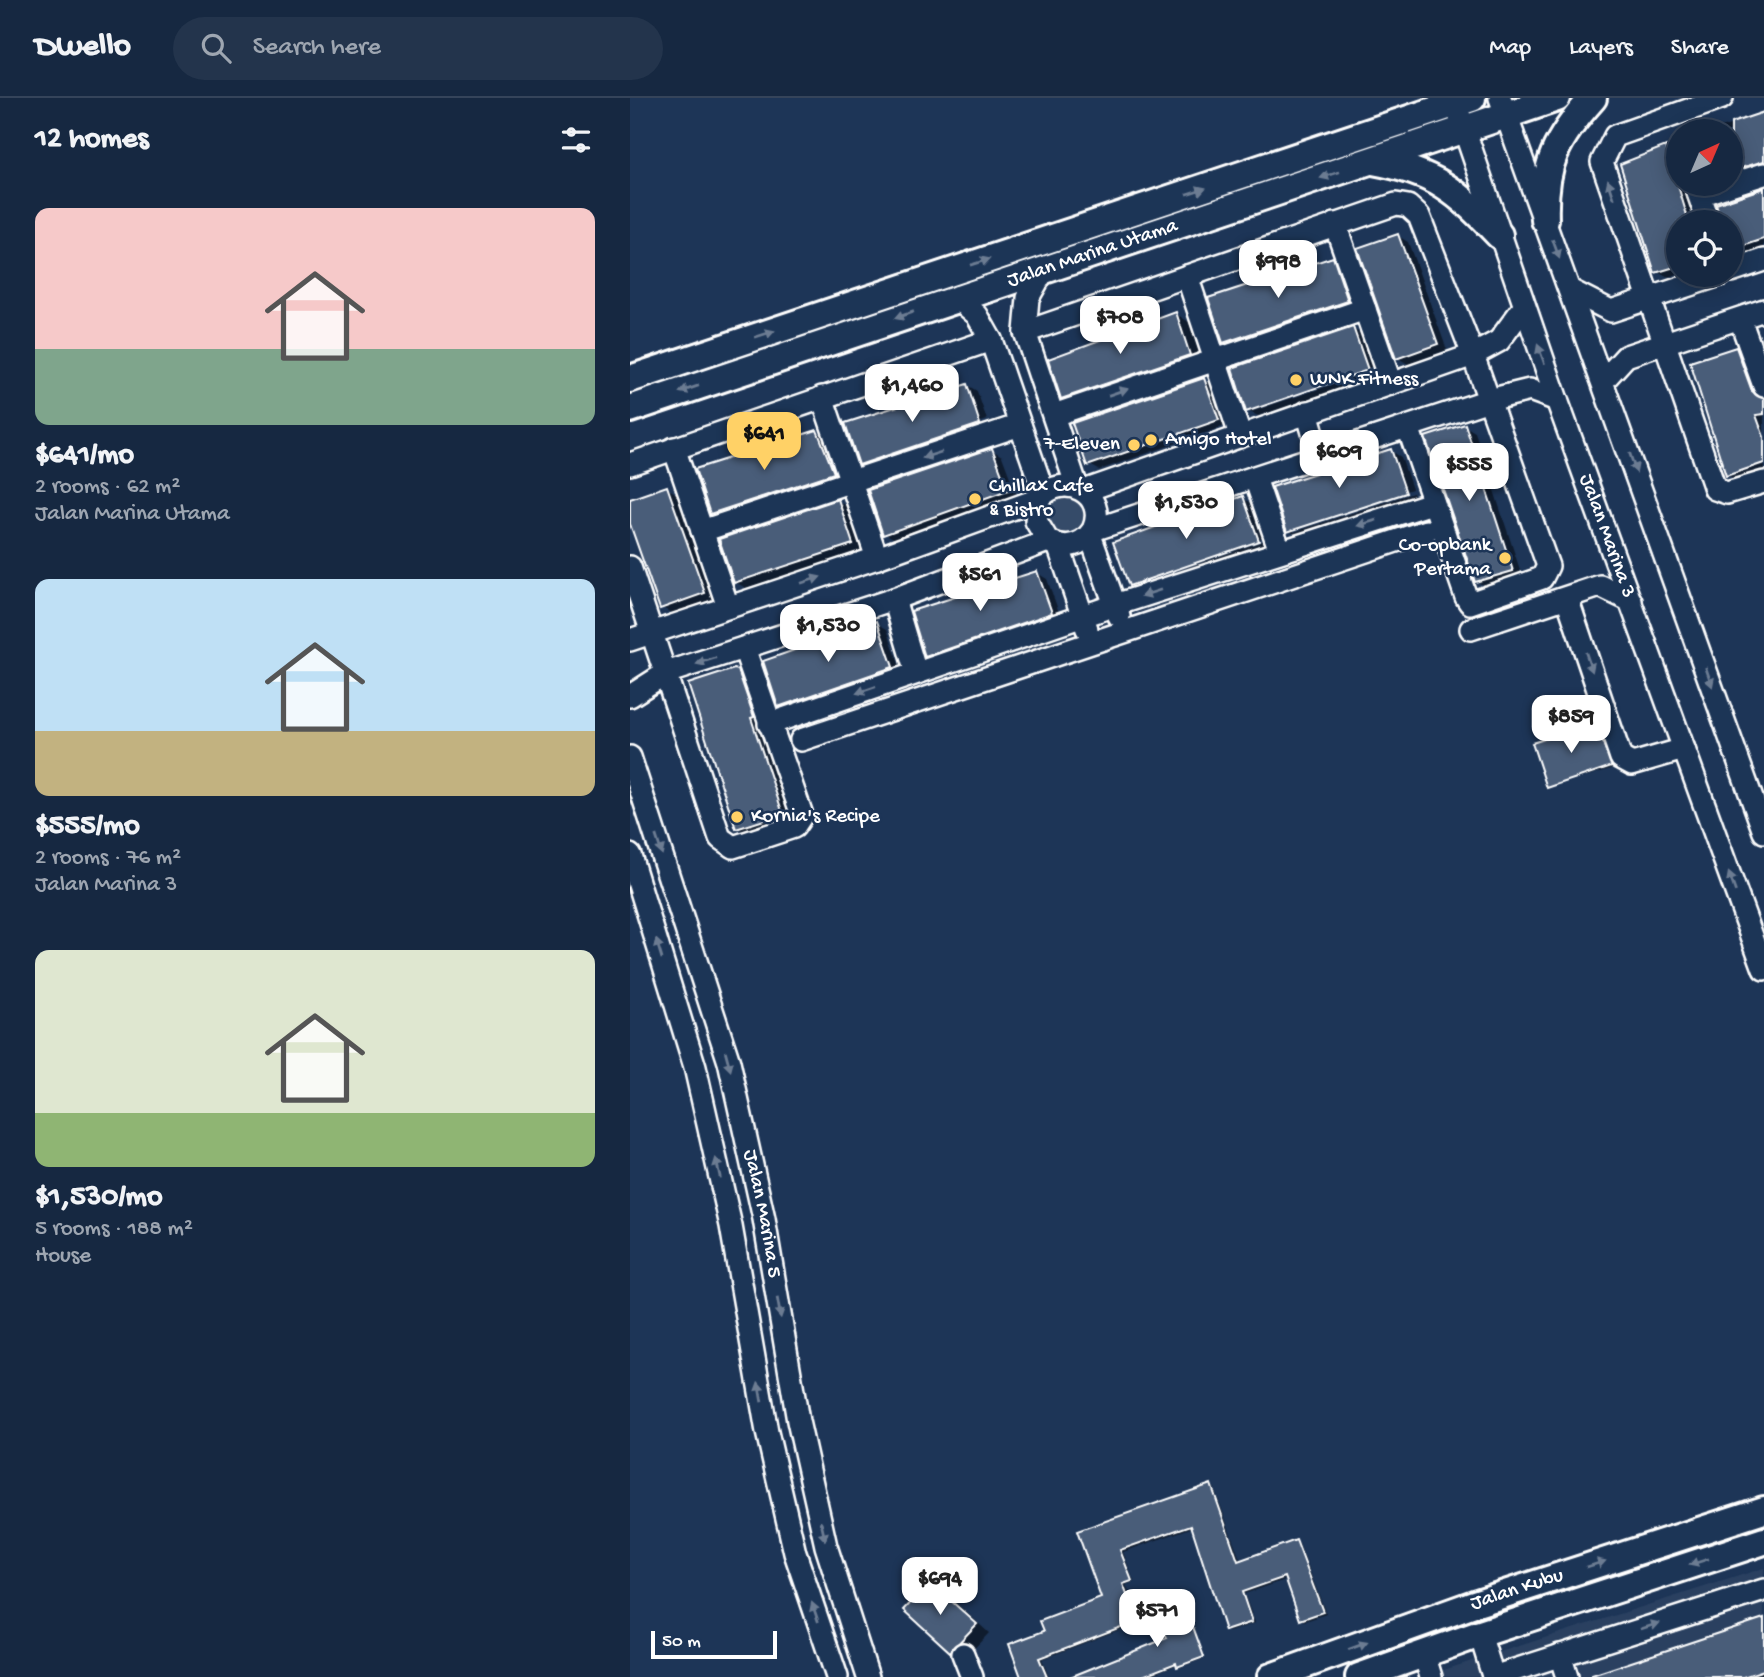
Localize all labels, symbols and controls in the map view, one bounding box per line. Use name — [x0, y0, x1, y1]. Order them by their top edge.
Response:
search box — [173, 17, 663, 80]
text: Dwello — [35, 29, 131, 67]
icon: search — [197, 29, 235, 67]
text: Search here — [253, 33, 381, 64]
text: Map — [1489, 34, 1531, 63]
text: Layers — [1569, 34, 1633, 63]
text: Share — [1671, 34, 1729, 63]
north arrow — [1666, 119, 1743, 196]
map controls — [1666, 119, 1743, 287]
icon: filters — [557, 121, 595, 159]
text: 12 homes — [35, 123, 148, 158]
one-way arrow — [1319, 170, 1340, 181]
one-way arrow — [1605, 178, 1616, 199]
one-way arrow — [1186, 185, 1207, 195]
button: locate — [1666, 210, 1743, 287]
street label: Jalan Marina Utama — [1004, 213, 1182, 294]
one-way arrow — [1551, 238, 1562, 259]
pin: $998 — [1237, 240, 1319, 300]
text: $998 — [1255, 249, 1301, 276]
icon: home — [252, 253, 378, 379]
one-way arrow — [970, 256, 991, 267]
pin: $708 — [1079, 296, 1161, 356]
text: $708 — [1096, 305, 1144, 332]
one-way arrow — [894, 310, 915, 321]
one-way arrow — [754, 328, 775, 339]
one-way arrow — [1535, 344, 1546, 365]
pin: $1,460 — [855, 364, 969, 424]
place label: WNK Fitness — [1310, 368, 1420, 393]
marker: WNK Fitness — [1288, 372, 1304, 388]
text: $1,460 — [881, 373, 943, 400]
one-way arrow — [679, 384, 700, 395]
one-way arrow — [1108, 386, 1129, 397]
pin: $641 — [723, 412, 805, 472]
text: $641 — [743, 421, 785, 448]
place label: Amigo Hotel — [1165, 428, 1272, 453]
pin: $609 — [1298, 430, 1380, 490]
marker: Amigo Hotel — [1143, 432, 1159, 448]
place label: 7-Eleven — [1043, 433, 1120, 458]
marker: 7-Eleven — [1126, 437, 1142, 453]
text: $641/mo — [35, 439, 134, 474]
text: $609 — [1316, 439, 1362, 466]
pin: $555 — [1428, 444, 1510, 503]
one-way arrow — [921, 450, 942, 461]
text: $555 — [1446, 452, 1492, 479]
one-way arrow — [1628, 452, 1639, 473]
street label: Jalan Marina 3 — [1573, 471, 1640, 601]
text: 2 rooms · 62 m² — [35, 474, 180, 501]
place label: Chillax Cafe & Bistro — [989, 475, 1095, 524]
pin: $1,530 — [1129, 482, 1243, 541]
text: $1,530 — [1154, 490, 1218, 517]
marker: Chillax Cafe & Bistro — [967, 491, 983, 507]
text: Jalan Marina Utama — [35, 501, 230, 528]
one-way arrow — [1356, 519, 1377, 529]
place label: Co-opbank Pertama — [1399, 534, 1494, 583]
marker: Co-opbank Pertama — [1497, 550, 1513, 566]
pin: $561 — [939, 554, 1021, 613]
text: $561 — [958, 562, 1002, 589]
one-way arrow — [800, 574, 821, 585]
one-way arrow — [1140, 588, 1161, 599]
pin: $1,530 — [771, 604, 885, 664]
text: $1,530 — [796, 613, 860, 640]
icon: home — [252, 624, 378, 750]
one-way arrow — [1584, 652, 1595, 673]
one-way arrow — [696, 656, 717, 666]
one-way arrow — [1704, 667, 1715, 688]
one-way arrow — [855, 685, 876, 696]
pin: $859 — [1530, 696, 1612, 755]
text: $859 — [1548, 704, 1594, 731]
place label: Kornia's Recipe — [751, 805, 881, 830]
marker: Kornia's Recipe — [729, 809, 745, 825]
text: $555/mo — [35, 810, 140, 845]
one-way arrow — [654, 834, 665, 855]
text: 2 rooms · 76 m² — [35, 845, 181, 872]
one-way arrow — [1726, 871, 1737, 892]
text: Jalan Marina 3 — [35, 872, 177, 899]
one-way arrow — [653, 938, 664, 959]
icon: home — [252, 995, 378, 1121]
one-way arrow — [723, 1050, 734, 1072]
street label: Jalan Marina 5 — [736, 1147, 786, 1280]
one-way arrow — [713, 1157, 724, 1179]
text: $1,530/mo — [35, 1181, 162, 1216]
text: 5 rooms · 188 m² — [35, 1216, 193, 1243]
text: House — [35, 1243, 91, 1270]
one-way arrow — [774, 1297, 785, 1319]
one-way arrow — [754, 1381, 765, 1403]
one-way arrow — [817, 1520, 828, 1542]
one-way arrow — [1688, 1557, 1709, 1568]
pin: $694 — [899, 1558, 981, 1617]
one-way arrow — [1586, 1559, 1607, 1569]
street label: Jalan Kubu — [1467, 1563, 1567, 1617]
text: $694 — [918, 1566, 962, 1593]
pin: $571 — [1116, 1590, 1198, 1649]
text: $571 — [1135, 1598, 1179, 1625]
one-way arrow — [809, 1602, 820, 1623]
one-way arrow — [1640, 1620, 1661, 1631]
scale bar — [651, 1628, 777, 1660]
text: 50 m — [662, 1631, 701, 1654]
one-way arrow — [1347, 1640, 1368, 1651]

